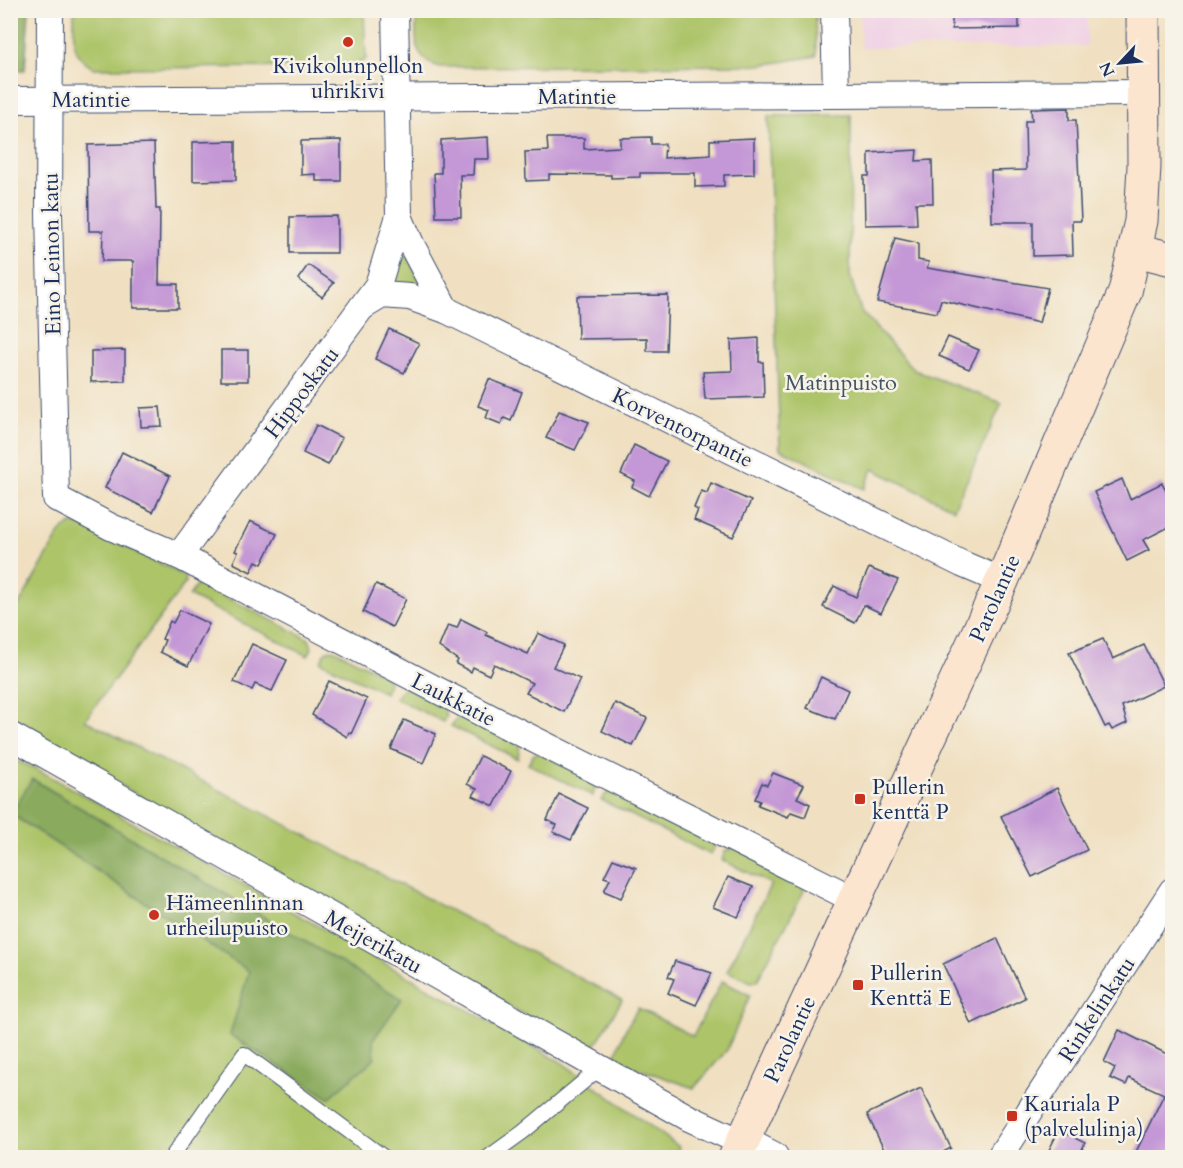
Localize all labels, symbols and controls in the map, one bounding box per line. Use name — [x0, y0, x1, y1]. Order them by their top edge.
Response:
north arrow — [1090, 33, 1150, 93]
marker: Kivikolunpellon uhrikivi — [341, 35, 355, 49]
place label: Kivikolunpellon uhrikivi — [272, 51, 424, 106]
text: N — [1094, 58, 1120, 80]
street label: Matintie — [538, 82, 617, 112]
street label: Matintie — [52, 85, 131, 115]
street label: Eino Leinon katu — [36, 172, 68, 336]
street label: Hipposkatu — [257, 341, 346, 445]
park label: Matinpuisto — [785, 368, 897, 398]
street label: Korventorpantie — [607, 381, 758, 475]
street label: Parolantie — [962, 550, 1028, 647]
street label: Laukkatie — [406, 666, 501, 734]
place label: Pullerin kenttä P — [872, 772, 949, 827]
marker: Pullerin kenttä P — [853, 792, 867, 806]
place label: Hämeenlinnan urheilupuisto — [166, 888, 304, 943]
street label: Meijerikatu — [319, 903, 428, 981]
marker: Hämeenlinnan urheilupuisto — [147, 908, 161, 922]
street label: Rinkelinkatu — [1051, 951, 1142, 1068]
place label: Pullerin Kenttä E — [870, 958, 952, 1013]
marker: Pullerin Kenttä E — [851, 978, 865, 992]
street label: Parolantie — [757, 991, 823, 1088]
place label: Kauriala P (palvelulinja) — [1024, 1089, 1144, 1144]
marker: Kauriala P (palvelulinja) — [1005, 1109, 1019, 1123]

